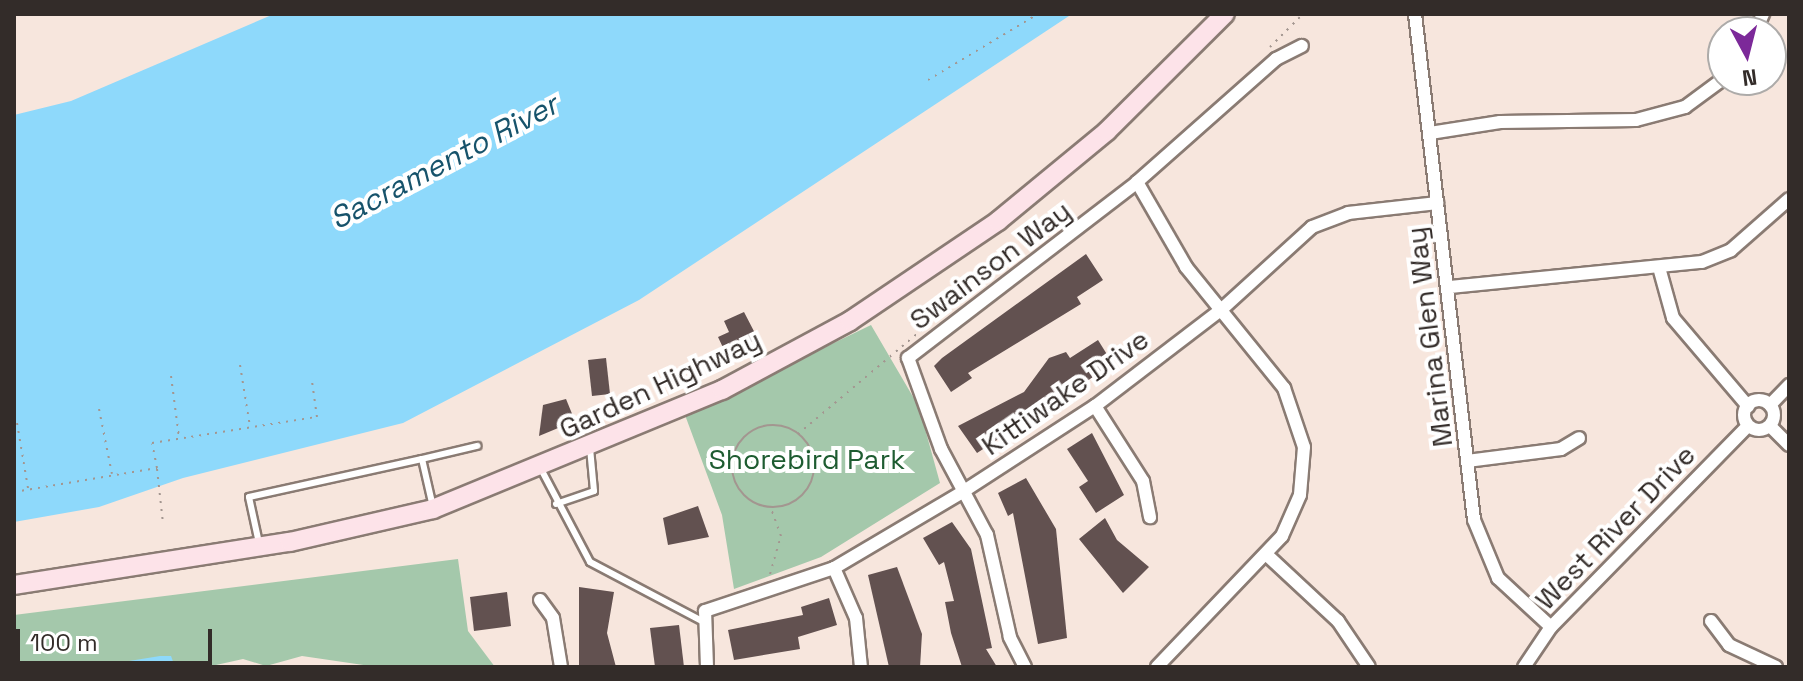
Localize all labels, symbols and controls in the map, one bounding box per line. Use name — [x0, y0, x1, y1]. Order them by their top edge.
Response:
north arrow — [1707, 16, 1787, 96]
text: N — [1741, 63, 1759, 93]
water label: Sacramento River — [324, 87, 564, 237]
street label: Swainson Way — [903, 194, 1077, 336]
street label: Marina Glen Way — [1399, 225, 1459, 449]
street label: Kittiwake Drive — [975, 322, 1155, 462]
street label: Garden Highway — [554, 323, 766, 445]
street label: West River Drive — [1528, 438, 1702, 616]
park label: Shorebird Park — [709, 442, 905, 476]
scale bar — [20, 613, 216, 663]
text: 100 m — [30, 627, 98, 658]

